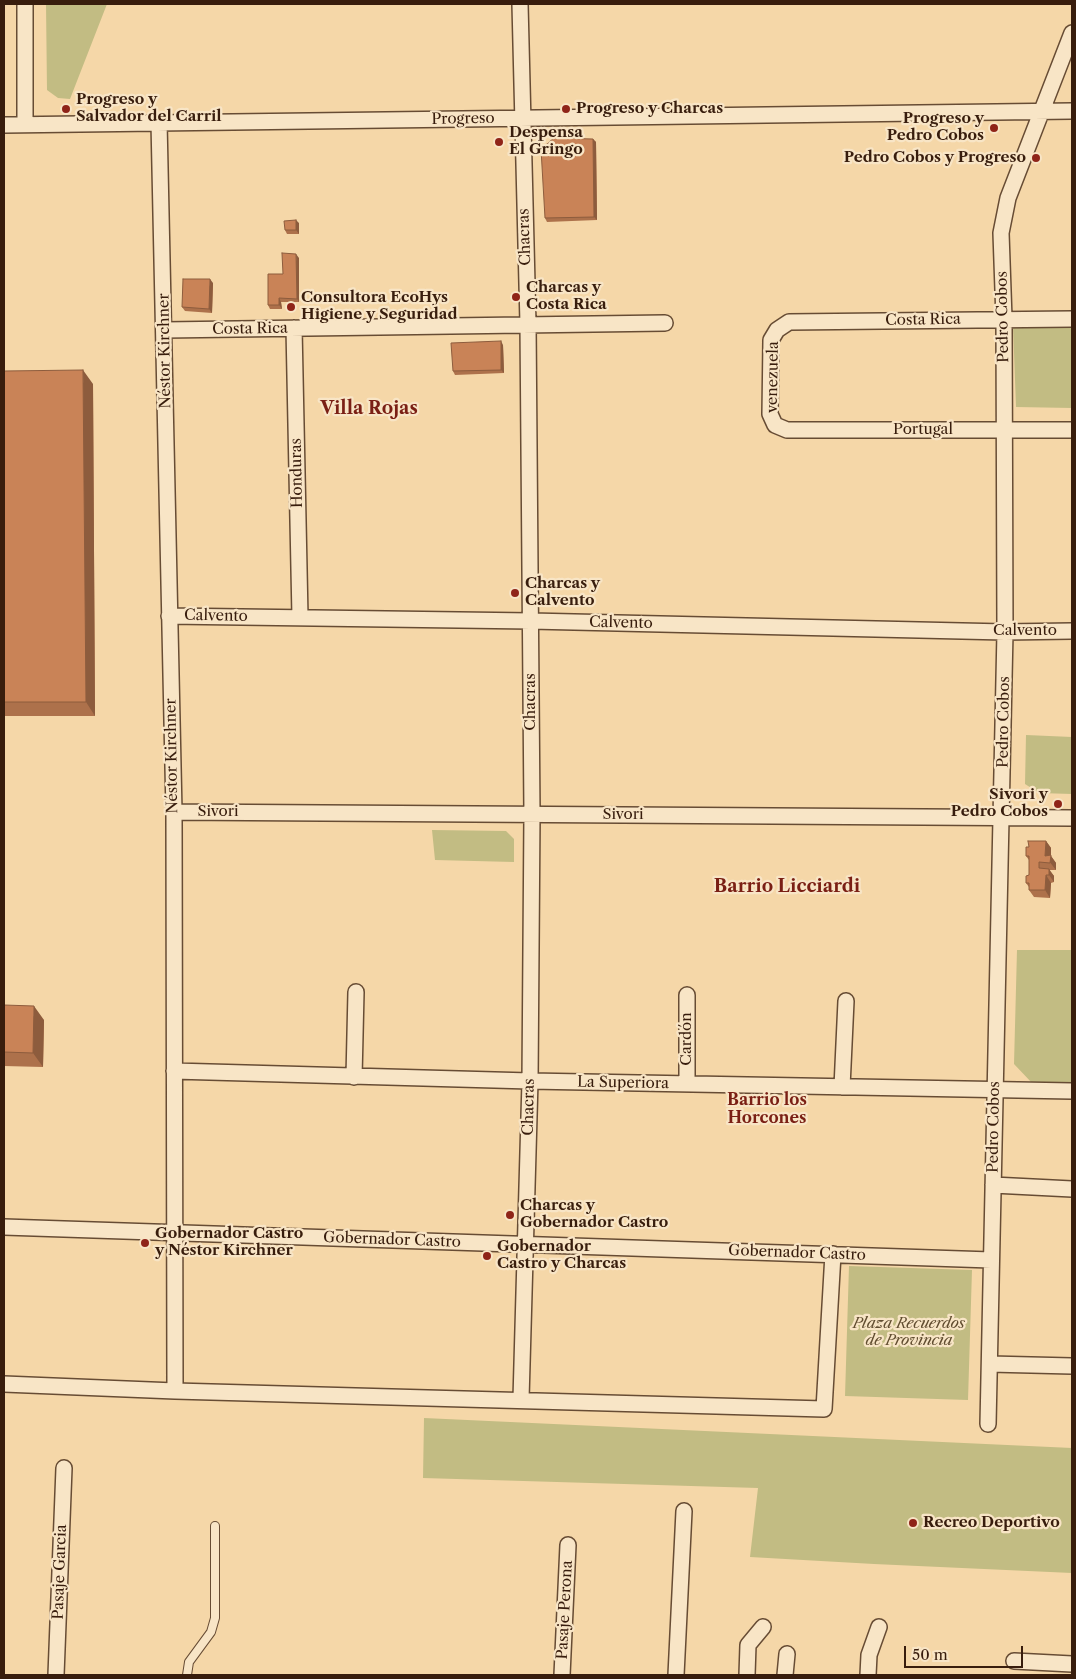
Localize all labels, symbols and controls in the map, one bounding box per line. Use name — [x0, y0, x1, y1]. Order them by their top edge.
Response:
place label: Progreso y Salvador del Carril — [76, 91, 222, 126]
place label: Progreso y Charcas — [576, 100, 723, 118]
marker: Progreso y Salvador del Carril — [60, 103, 72, 115]
marker: Progreso y Charcas — [560, 103, 572, 115]
street label: Progreso — [431, 109, 495, 129]
place label: Progreso y Pedro Cobos — [887, 110, 984, 145]
marker: Progreso y Pedro Cobos — [988, 122, 1000, 134]
place label: Despensa El Gringo — [509, 124, 583, 159]
marker: Despensa El Gringo — [493, 136, 505, 148]
place label: Pedro Cobos y Progreso — [844, 149, 1026, 167]
marker: Pedro Cobos y Progreso — [1030, 152, 1042, 164]
street label: Chacras — [515, 208, 535, 266]
street label: Pedro Cobos — [993, 271, 1013, 363]
place label: Charcas y Costa Rica — [526, 279, 607, 314]
place label: Consultora EcoHys Higiene y Seguridad — [301, 289, 458, 324]
marker: Charcas y Costa Rica — [510, 291, 522, 303]
street label: Néstor Kirchner — [155, 293, 175, 409]
marker: Consultora EcoHys Higiene y Seguridad — [285, 301, 297, 313]
street label: Costa Rica — [885, 310, 961, 330]
street label: Costa Rica — [212, 319, 288, 339]
street label: venezuela — [763, 341, 783, 413]
district label: Villa Rojas — [320, 398, 418, 420]
street label: Portugal — [893, 421, 953, 439]
street label: Honduras — [287, 438, 307, 508]
place label: Charcas y Calvento — [525, 575, 600, 610]
marker: Charcas y Calvento — [509, 587, 521, 599]
street label: Calvento — [184, 606, 248, 626]
street label: Calvento — [589, 613, 653, 633]
street label: Calvento — [993, 622, 1057, 640]
street label: Chacras — [522, 673, 540, 731]
street label: Pedro Cobos — [994, 676, 1014, 768]
street label: Néstor Kirchner — [162, 698, 182, 814]
place label: Sivori y Pedro Cobos — [951, 786, 1048, 821]
marker: Sivori y Pedro Cobos — [1052, 798, 1064, 810]
street label: Sivori — [197, 803, 239, 821]
street label: Sivori — [602, 806, 644, 824]
district label: Barrio Licciardi — [714, 876, 860, 898]
street label: Cardón — [678, 1012, 696, 1066]
street label: La Superiora — [577, 1073, 669, 1093]
street label: Chacras — [520, 1078, 538, 1136]
street label: Pedro Cobos — [984, 1081, 1004, 1173]
district label: Barrio los Horcones — [727, 1090, 807, 1128]
place label: Charcas y Gobernador Castro — [520, 1197, 668, 1232]
marker: Charcas y Gobernador Castro — [504, 1209, 516, 1221]
place label: Gobernador Castro y Néstor Kirchner — [155, 1225, 303, 1260]
street label: Gobernador Castro — [323, 1229, 461, 1251]
marker: Gobernador Castro y Néstor Kirchner — [139, 1237, 151, 1249]
place label: Gobernador Castro y Charcas — [497, 1238, 626, 1273]
street label: Gobernador Castro — [728, 1242, 866, 1264]
marker: Gobernador Castro y Charcas — [481, 1250, 493, 1262]
park label: Plaza Recuerdos de Provincia — [853, 1315, 965, 1350]
place label: Recreo Deportivo — [923, 1514, 1060, 1532]
marker: Recreo Deportivo — [907, 1517, 919, 1529]
street label: Pasaje Garcia — [49, 1524, 71, 1620]
street label: Pasaje Perona — [553, 1560, 577, 1660]
scale bar — [906, 1636, 1025, 1668]
text: 50 m — [912, 1645, 948, 1664]

